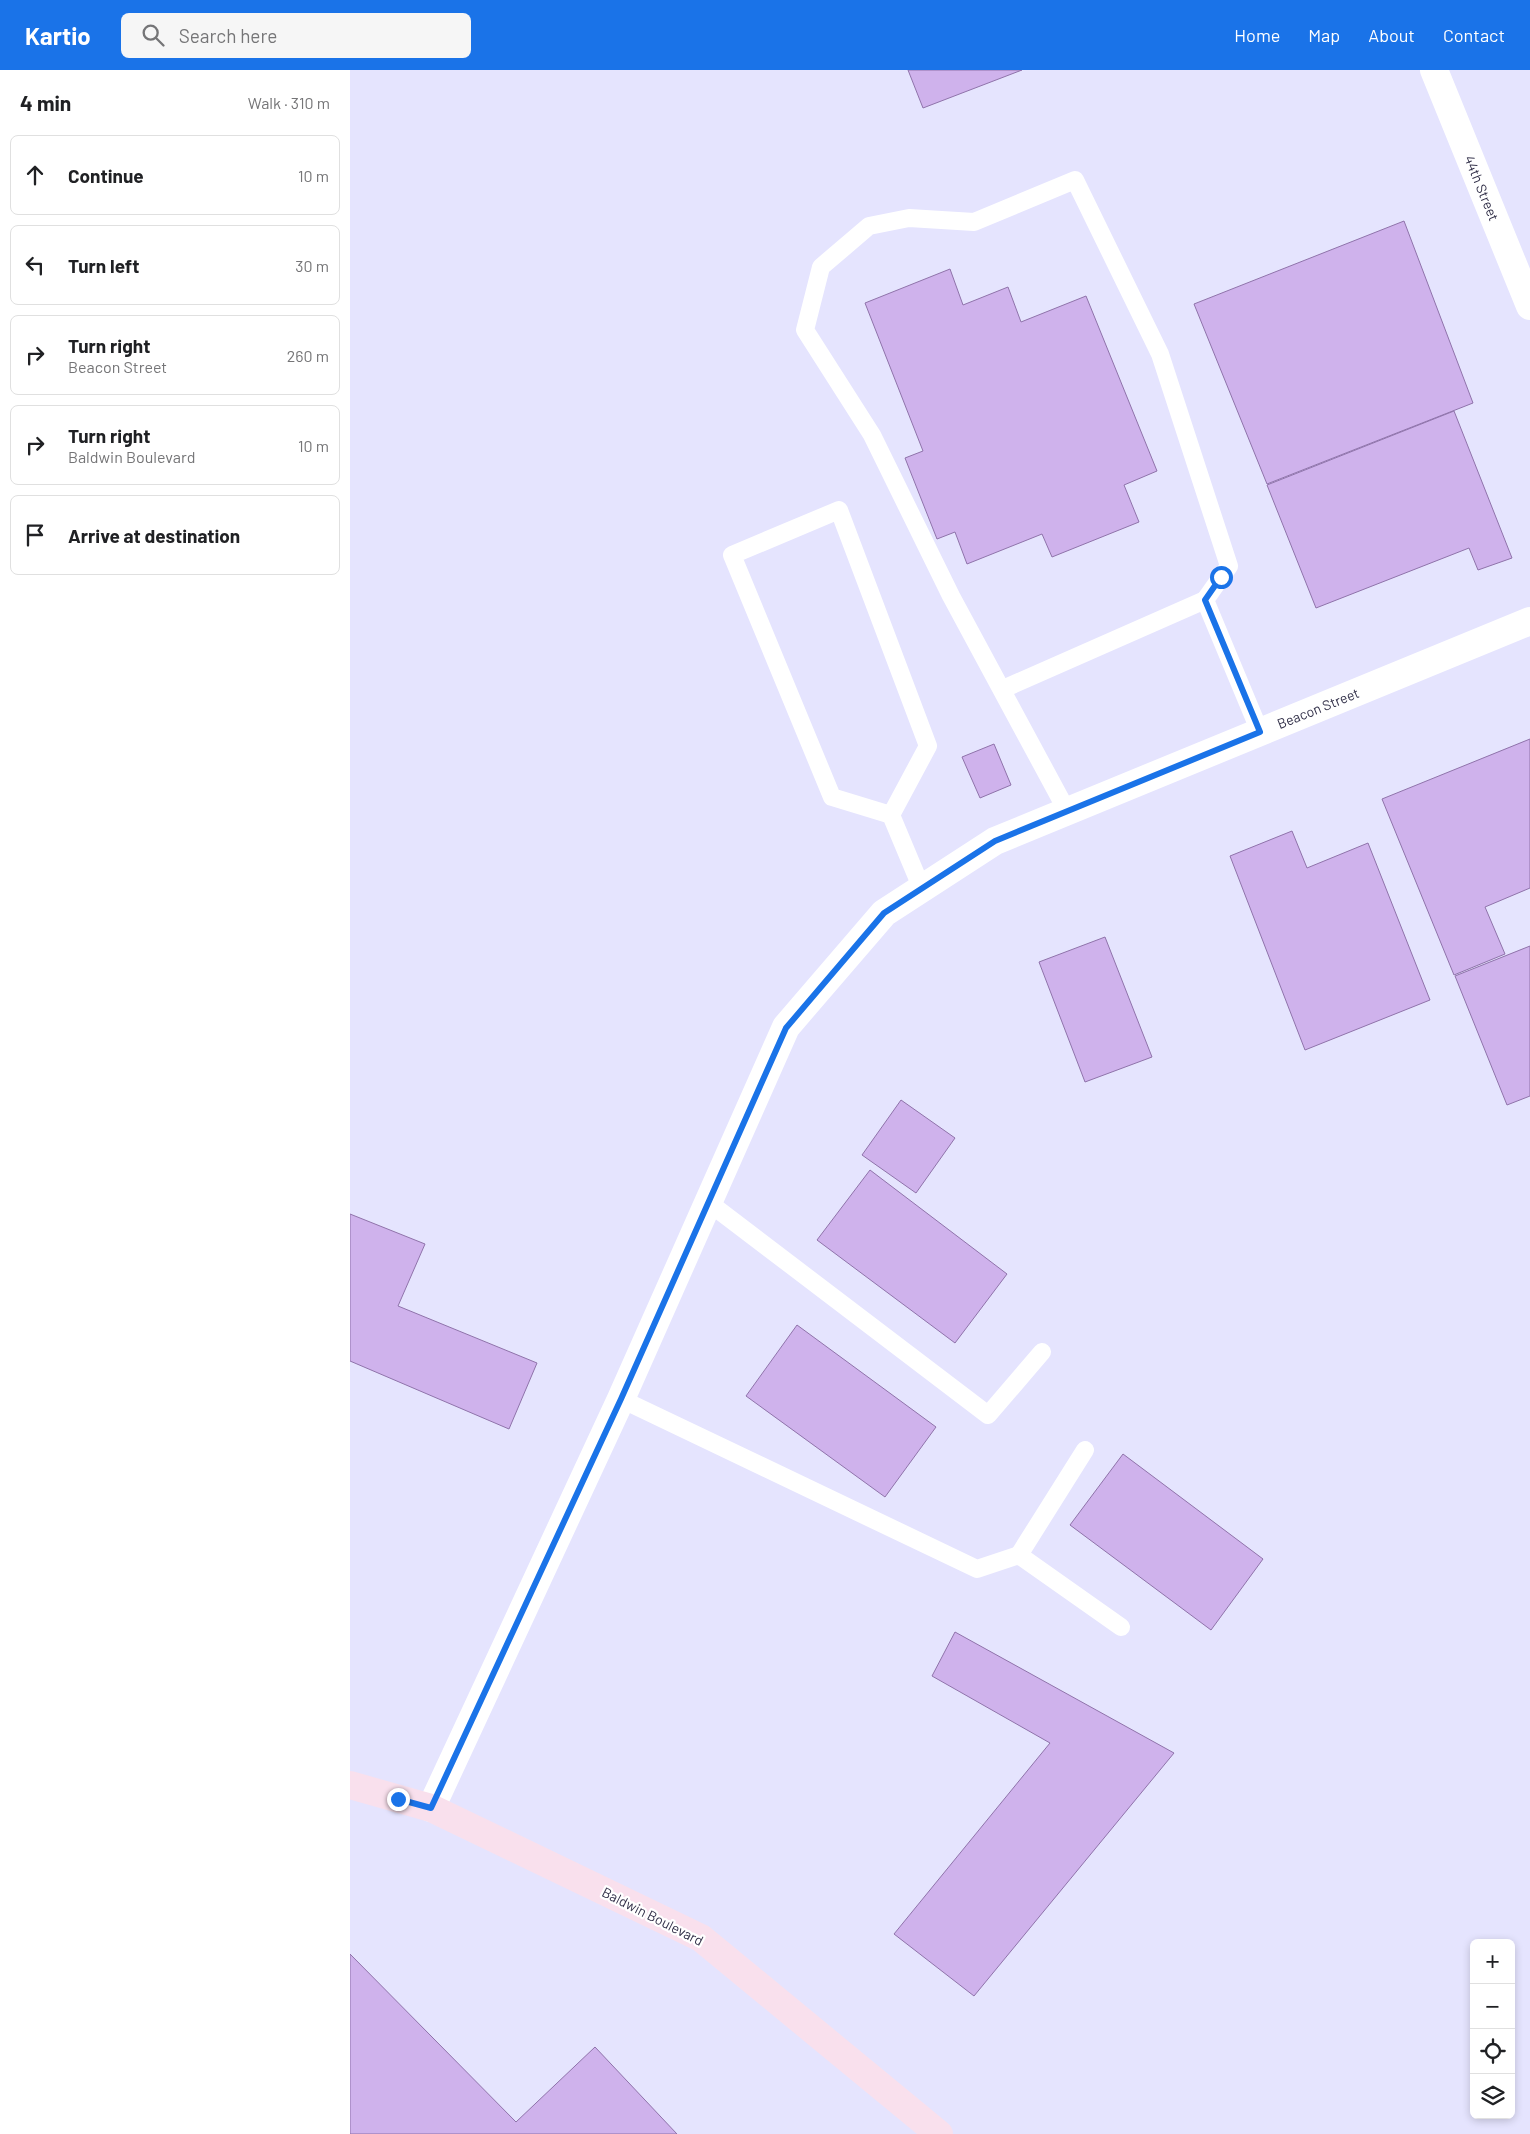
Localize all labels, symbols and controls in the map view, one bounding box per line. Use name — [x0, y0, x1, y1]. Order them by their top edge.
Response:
search box — [121, 13, 471, 58]
text: Kartio — [25, 21, 91, 50]
icon: search — [139, 21, 167, 49]
text: Search here — [179, 24, 277, 47]
text: Home — [1234, 24, 1280, 46]
text: Map — [1308, 24, 1340, 46]
text: About — [1368, 24, 1415, 46]
text: Contact — [1443, 24, 1505, 46]
text: 4 min — [20, 90, 71, 115]
text: Walk · 310 m — [248, 93, 330, 112]
street label: 44th Street — [1461, 153, 1503, 223]
icon: ahead — [21, 161, 49, 189]
text: Continue — [68, 164, 144, 187]
text: 10 m — [298, 166, 329, 185]
icon: left — [21, 251, 49, 279]
text: Turn left — [68, 254, 139, 277]
text: 30 m — [295, 256, 329, 275]
text: Turn right — [68, 334, 150, 357]
icon: right — [21, 341, 49, 369]
text: 260 m — [287, 346, 329, 365]
text: Beacon Street — [68, 357, 167, 376]
text: Turn right — [68, 424, 150, 447]
icon: right — [21, 431, 49, 459]
text: 10 m — [298, 436, 329, 455]
text: Baldwin Boulevard — [68, 447, 195, 466]
icon: arrive — [21, 521, 49, 549]
text: Arrive at destination — [68, 524, 240, 547]
route start — [1210, 566, 1233, 589]
street label: Beacon Street — [1275, 684, 1361, 732]
route end — [387, 1788, 410, 1811]
street label: Baldwin Boulevard — [599, 1883, 707, 1949]
map controls — [1470, 1939, 1515, 2119]
button: + — [1470, 1939, 1515, 1984]
button: − — [1470, 1984, 1515, 2029]
button: locate — [1470, 2029, 1515, 2074]
button: layers — [1470, 2074, 1515, 2119]

